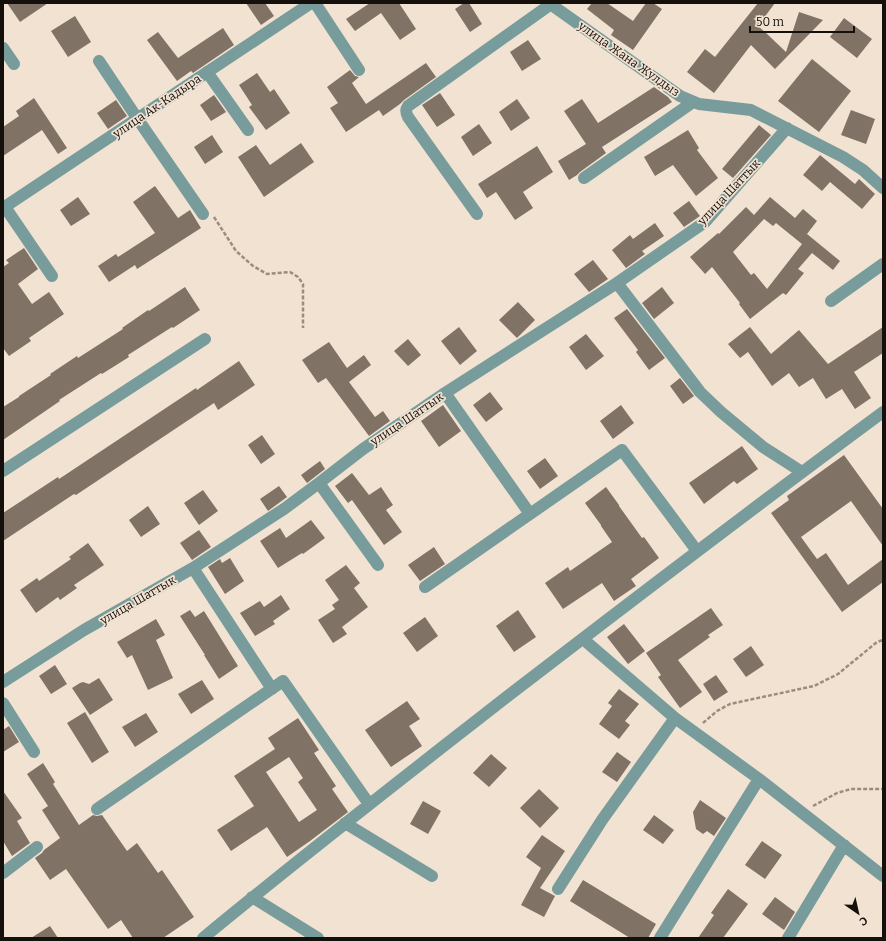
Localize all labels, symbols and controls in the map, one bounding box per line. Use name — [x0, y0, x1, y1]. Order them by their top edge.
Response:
scale bar — [750, 8, 854, 34]
text: 50 m — [756, 15, 785, 29]
street label: улица Жана Жулдыз — [575, 18, 682, 99]
street label: улица Ак-Кадыра — [110, 71, 204, 141]
street label: улица Шаттык — [694, 156, 763, 229]
street label: улица Шаттык — [367, 389, 446, 449]
street label: улица Шаттык — [97, 573, 178, 628]
north arrow — [838, 893, 878, 933]
text: С — [857, 914, 870, 928]

